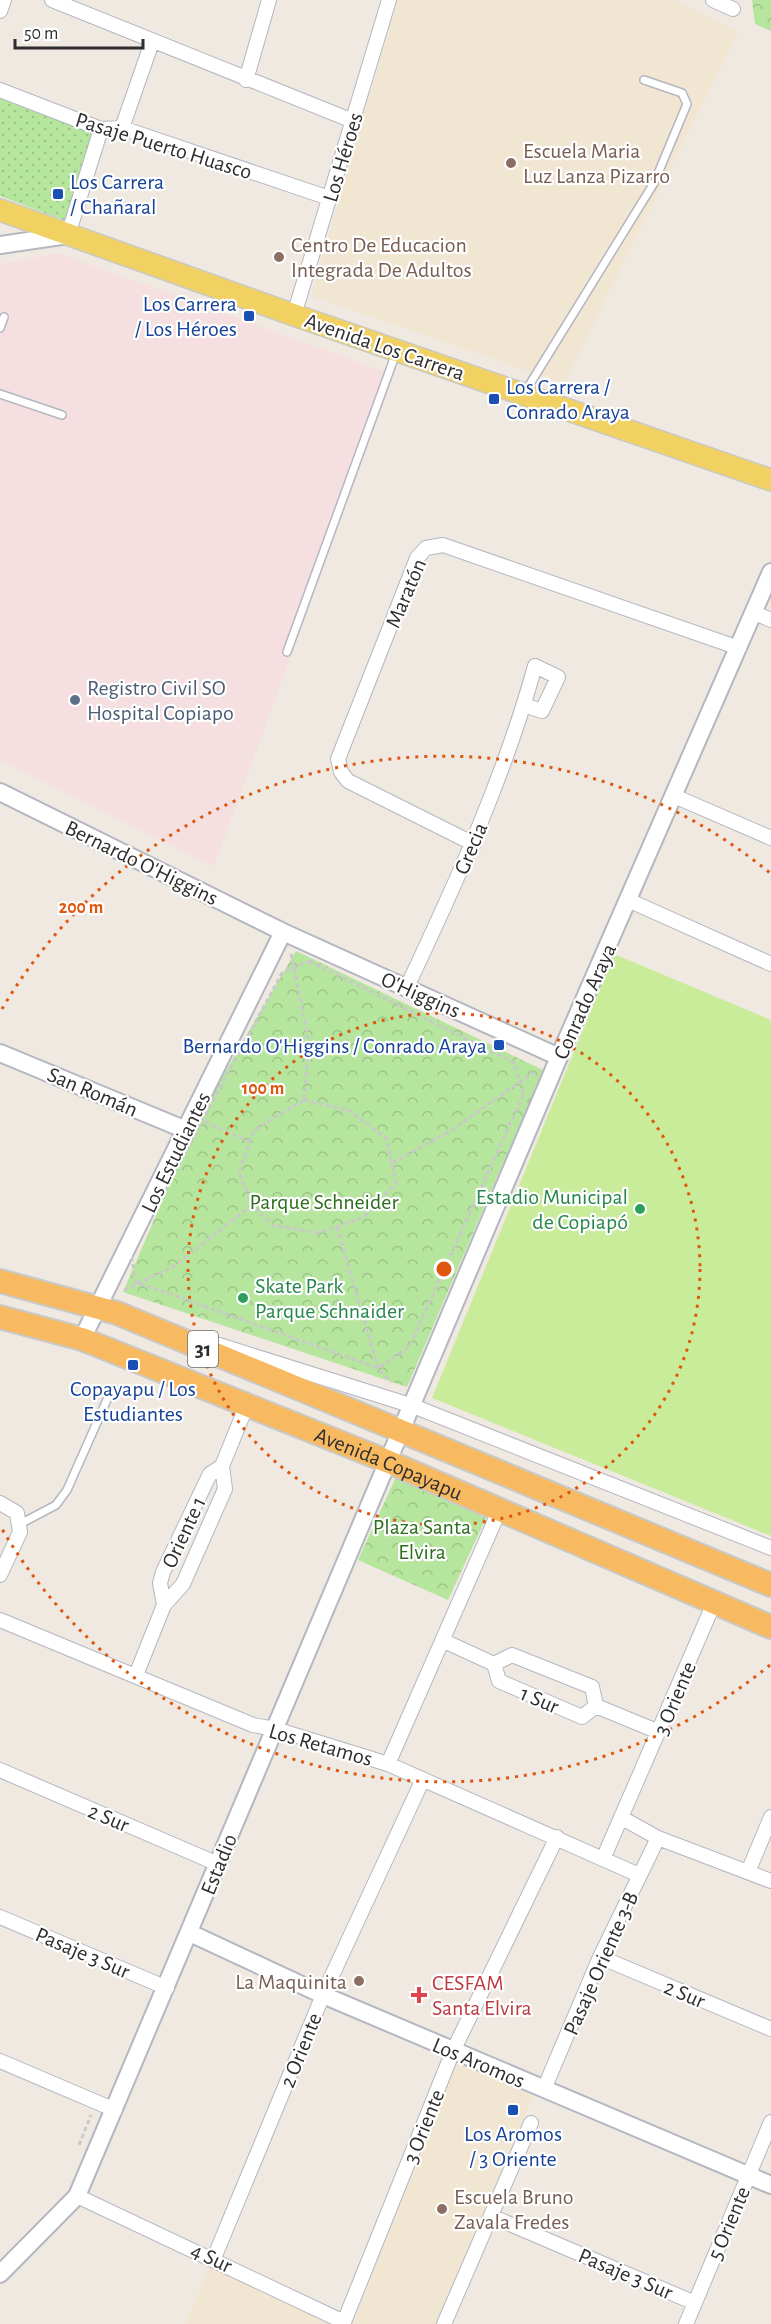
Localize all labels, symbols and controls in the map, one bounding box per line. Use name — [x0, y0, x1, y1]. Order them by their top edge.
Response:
scale bar — [15, 12, 142, 50]
text: 50 m — [24, 25, 58, 43]
street label: Pasaje Puerto Huasco — [73, 109, 255, 183]
street label: Los Héroes — [319, 110, 367, 205]
place label: Escuela Maria Luz Lanza Pizarro — [523, 140, 670, 187]
marker: Escuela Maria Luz Lanza Pizarro — [504, 156, 518, 170]
place label: Los Carrera / Chañaral — [70, 171, 164, 218]
marker: Los Carrera / Chañaral — [51, 187, 65, 201]
place label: Centro De Educacion Integrada De Adultos — [291, 234, 472, 281]
marker: Centro De Educacion Integrada De Adultos — [272, 250, 286, 264]
place label: Los Carrera / Los Héroes — [135, 293, 237, 340]
marker: Los Carrera / Los Héroes — [242, 309, 256, 323]
street label: Avenida Los Carrera — [302, 309, 467, 385]
place label: Los Carrera / Conrado Araya — [506, 376, 630, 423]
marker: Los Carrera / Conrado Araya — [487, 392, 501, 406]
street label: Maratón — [382, 556, 430, 631]
place label: Registro Civil SO Hospital Copiapo — [87, 677, 234, 724]
marker: Registro Civil SO Hospital Copiapo — [68, 693, 82, 707]
street label: Bernardo O'Higgins — [62, 816, 221, 909]
street label: Grecia — [450, 819, 492, 878]
text: 200 m — [59, 899, 103, 917]
street label: Conrado Araya — [550, 940, 620, 1063]
street label: O'Higgins — [378, 968, 463, 1022]
place label: Bernardo O'Higgins / Conrado Araya — [182, 1035, 487, 1057]
marker: Bernardo O'Higgins / Conrado Araya — [492, 1038, 506, 1052]
street label: San Román — [44, 1063, 141, 1121]
text: 100 m — [242, 1080, 284, 1098]
street label: Los Estudiantes — [137, 1089, 215, 1216]
place label: Estadio Municipal de Copiapó — [476, 1186, 628, 1233]
park label: Parque Schneider — [249, 1191, 399, 1213]
marker: Estadio Municipal de Copiapó — [633, 1202, 647, 1216]
centre of rings — [434, 1259, 454, 1279]
place label: Skate Park Parque Schnaider — [255, 1275, 404, 1322]
marker: Skate Park Parque Schnaider — [236, 1291, 250, 1305]
road number: 31 — [188, 1331, 218, 1367]
marker: Copayapu / Los Estudiantes — [126, 1358, 140, 1372]
place label: Copayapu / Los Estudiantes — [70, 1378, 196, 1425]
street label: Avenida Copayapu — [312, 1423, 466, 1504]
street label: Oriente 1 — [158, 1493, 210, 1571]
park label: Plaza Santa Elvira — [373, 1516, 471, 1563]
street label: 3 Oriente — [650, 1658, 700, 1738]
street label: 1 Sur — [517, 1682, 562, 1718]
street label: Los Retamos — [267, 1720, 375, 1770]
street label: 2 Sur — [85, 1800, 132, 1836]
street label: Estadio — [197, 1831, 241, 1898]
street label: Pasaje Oriente 3-B — [559, 1888, 642, 2038]
street label: Pasaje 3 Sur — [32, 1923, 133, 1983]
place label: La Maquinita — [235, 1971, 347, 1993]
place label: CESFAM Santa Elvira — [432, 1972, 532, 2019]
marker: La Maquinita — [352, 1974, 366, 1988]
street label: 2 Sur — [661, 1976, 708, 2012]
marker: CESFAM Santa Elvira — [410, 1986, 428, 2004]
street label: 2 Oriente — [276, 2010, 326, 2091]
street label: Los Aromos — [429, 2034, 528, 2092]
street label: 3 Oriente — [399, 2086, 449, 2166]
marker: Los Aromos / 3 Oriente — [506, 2103, 520, 2117]
place label: Los Aromos / 3 Oriente — [464, 2123, 562, 2170]
street label: 5 Oriente — [704, 2183, 754, 2263]
place label: Escuela Bruno Zavala Fredes — [454, 2186, 574, 2233]
marker: Escuela Bruno Zavala Fredes — [435, 2202, 449, 2216]
street label: 4 Sur — [188, 2239, 236, 2277]
street label: Pasaje 3 Sur — [575, 2244, 676, 2304]

